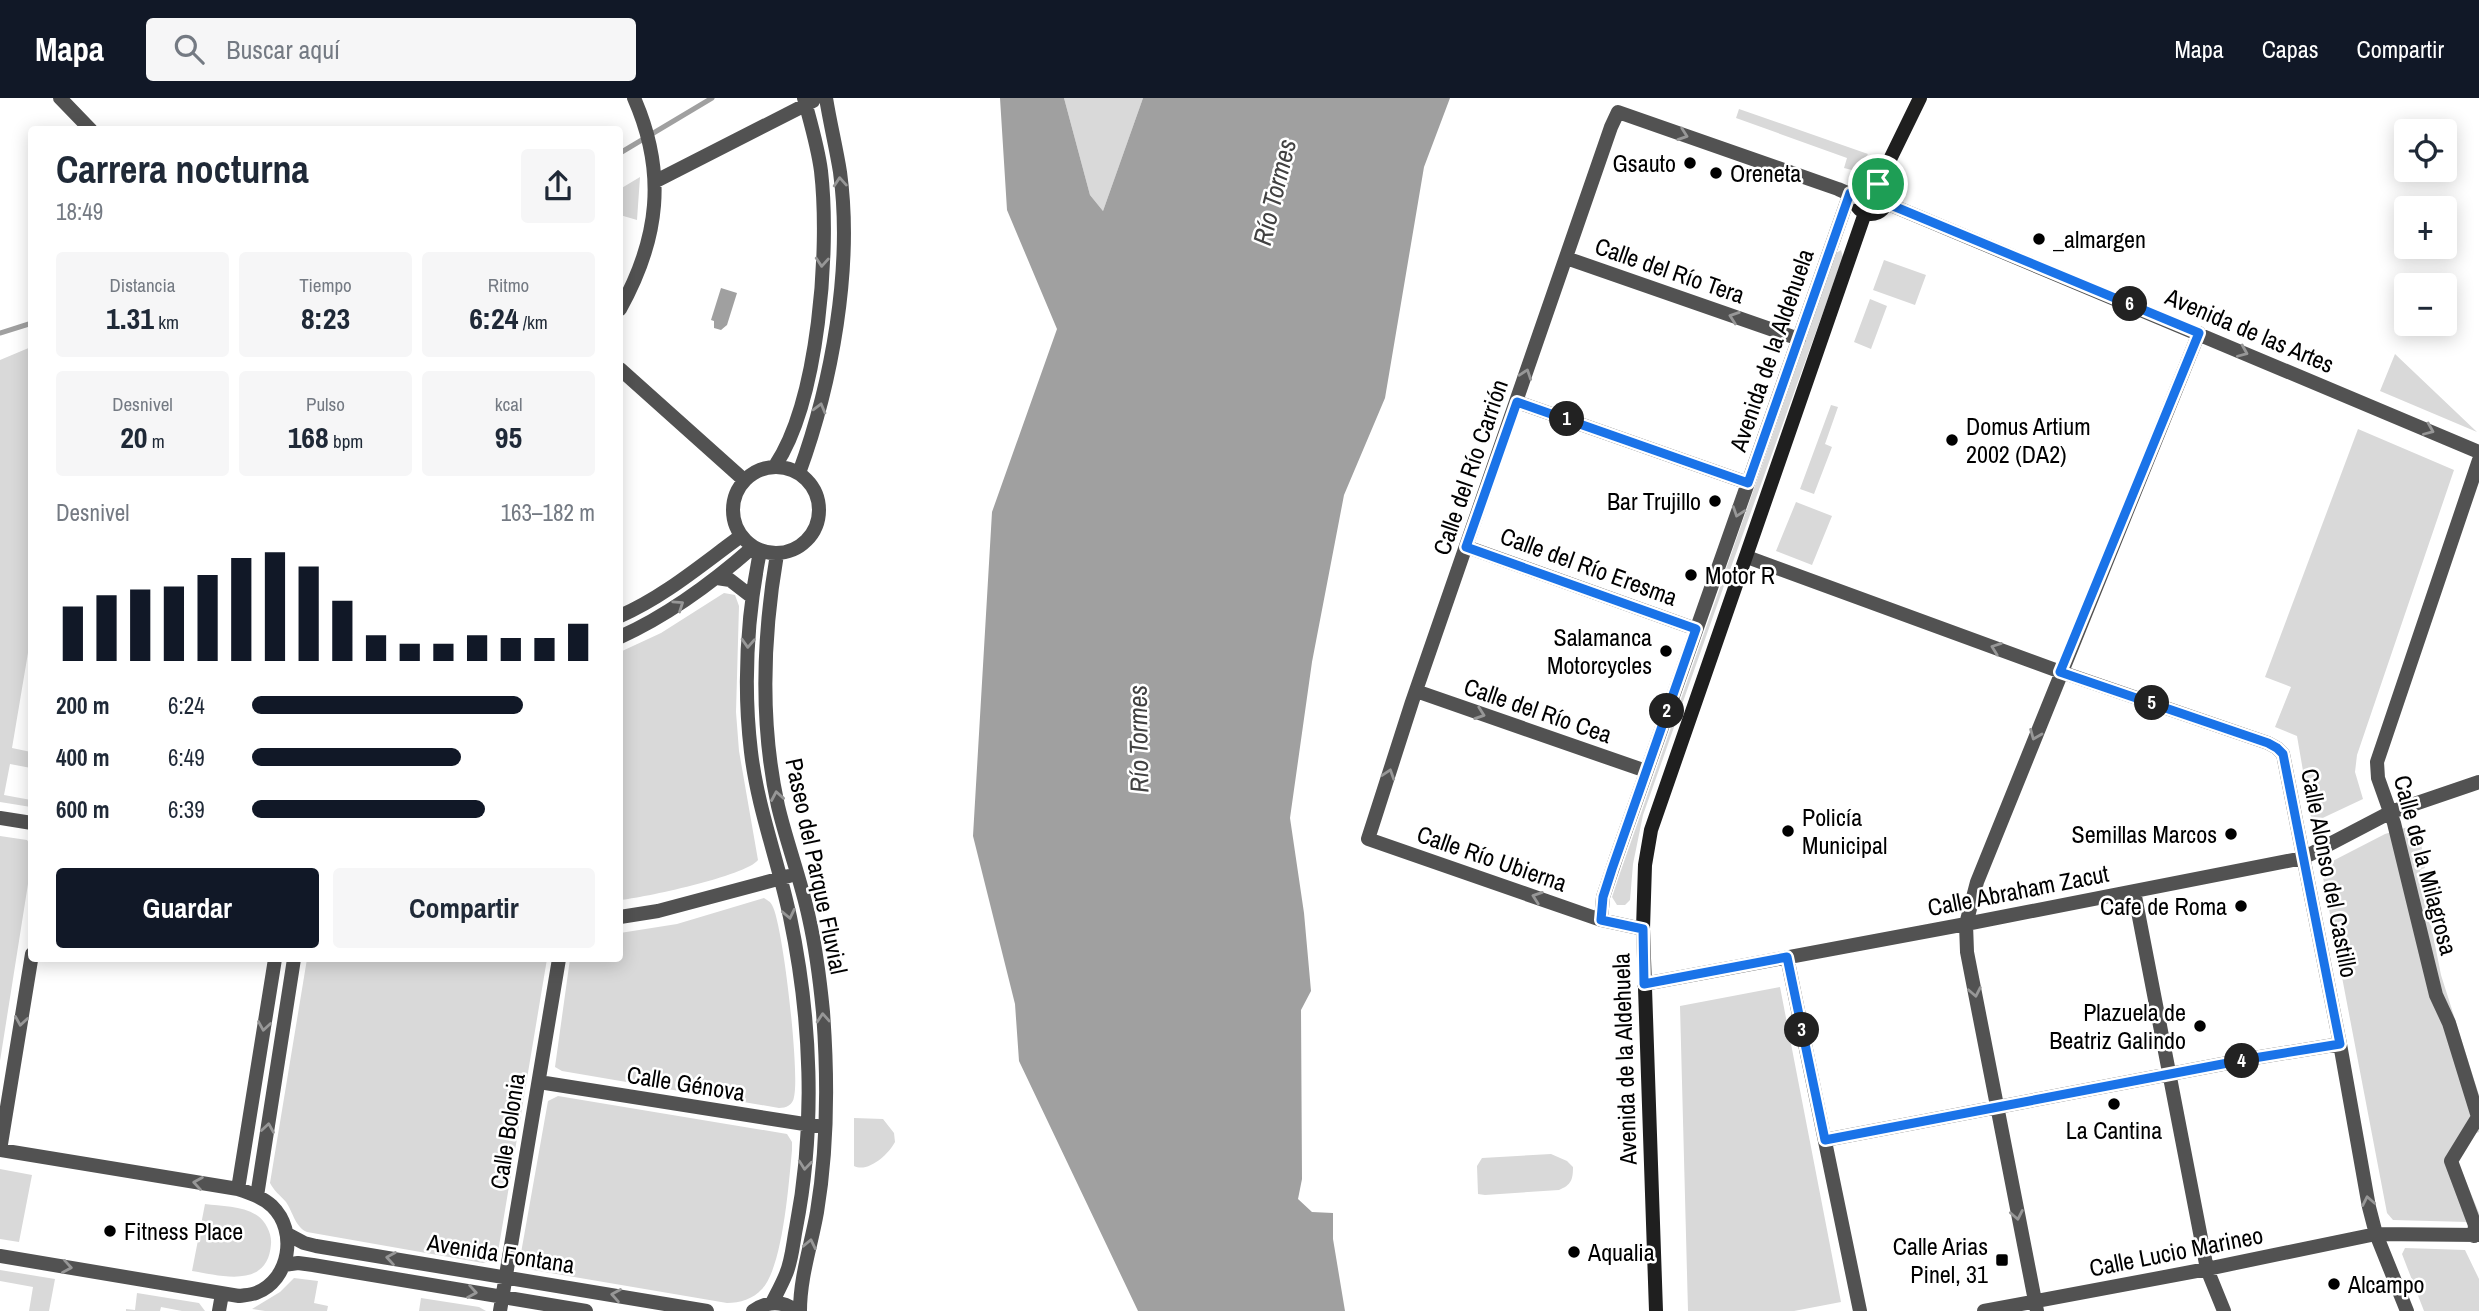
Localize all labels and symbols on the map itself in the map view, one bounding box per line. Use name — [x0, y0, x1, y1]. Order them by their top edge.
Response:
one-way arrow — [1676, 127, 1688, 141]
water label: Río Tormes — [1244, 135, 1304, 249]
place label: Gsauto — [1613, 147, 1676, 179]
pin — [1848, 154, 1908, 214]
marker: Gsauto — [1682, 155, 1698, 171]
place label: Oreneta — [1730, 157, 1801, 189]
marker: Oreneta — [1708, 165, 1724, 181]
one-way arrow — [833, 177, 848, 188]
place label: _almargen — [2053, 223, 2146, 255]
street label: Calle del Río Tera — [1591, 229, 1749, 311]
marker: _almargen — [2031, 231, 2047, 247]
street label: Avenida de la Aldehuela — [1721, 245, 1821, 456]
one-way arrow — [815, 257, 830, 268]
street label: Avenida de las Artes — [2160, 280, 2339, 380]
pin: 6 — [2112, 286, 2148, 322]
one-way arrow — [1729, 311, 1741, 325]
one-way arrow — [2237, 343, 2249, 357]
one-way arrow — [1518, 368, 1532, 380]
street label: Calle del Río Carrión — [1425, 375, 1515, 559]
one-way arrow — [812, 402, 826, 414]
pin: 1 — [1550, 402, 1584, 436]
place label: Domus Artium 2002 (DA2) — [1966, 410, 2091, 470]
one-way arrow — [2421, 422, 2434, 436]
marker: Domus Artium 2002 (DA2) — [1944, 432, 1960, 448]
place label: Bar Trujillo — [1607, 485, 1701, 517]
marker: Bar Trujillo — [1707, 493, 1723, 509]
one-way arrow — [1732, 505, 1746, 517]
street label: Calle del Río Eresma — [1496, 519, 1682, 613]
place label: Motor R — [1705, 559, 1775, 591]
marker: Motor R — [1683, 567, 1699, 583]
one-way arrow — [671, 600, 684, 613]
place label: Salamanca Motorcycles — [1547, 621, 1652, 681]
one-way arrow — [741, 638, 756, 649]
marker: Salamanca Motorcycles — [1658, 643, 1674, 659]
one-way arrow — [1991, 643, 2003, 657]
street label: Calle del Río Cea — [1460, 670, 1616, 750]
water label: Río Tormes — [1120, 685, 1156, 793]
pin: 5 — [2134, 686, 2170, 720]
pin: 2 — [1650, 694, 1684, 728]
one-way arrow — [1474, 706, 1486, 720]
one-way arrow — [2030, 729, 2044, 741]
street label: Paseo del Parque Fluvial — [778, 755, 856, 977]
street label: Calle Alonso del Castillo — [2294, 766, 2366, 980]
one-way arrow — [1381, 768, 1395, 781]
street label: Calle de la Milagrosa — [2387, 772, 2465, 958]
one-way arrow — [770, 790, 785, 801]
place label: Policía Municipal — [1802, 801, 1887, 861]
street label: Calle Río Ubierna — [1413, 817, 1571, 899]
place label: Semillas Marcos — [2072, 818, 2217, 850]
marker: Policía Municipal — [1780, 823, 1796, 839]
marker: Semillas Marcos — [2223, 826, 2239, 842]
street label: Calle Abraham Zacut — [1925, 857, 2112, 923]
place label: Cafe de Roma — [2100, 890, 2227, 922]
one-way arrow — [1531, 891, 1543, 905]
marker: Cafe de Roma — [2233, 898, 2249, 914]
one-way arrow — [781, 908, 796, 920]
street label: Avenida de la Aldehuela — [1604, 952, 1644, 1166]
one-way arrow — [1967, 986, 1982, 998]
place label: Plazuela de Beatriz Galindo — [2049, 996, 2186, 1056]
one-way arrow — [816, 1012, 831, 1023]
pin: 3 — [1784, 1012, 1820, 1048]
one-way arrow — [14, 1015, 29, 1027]
marker: Plazuela de Beatriz Galindo — [2192, 1018, 2208, 1034]
one-way arrow — [257, 1020, 272, 1032]
pin: 4 — [2224, 1044, 2260, 1079]
street label: Calle Génova — [625, 1058, 747, 1108]
street label: Calle Bolonia — [482, 1071, 532, 1191]
marker: La Cantina — [2106, 1096, 2122, 1112]
place label: La Cantina — [2066, 1114, 2162, 1146]
one-way arrow — [260, 1123, 275, 1134]
one-way arrow — [797, 1159, 812, 1171]
one-way arrow — [192, 1176, 204, 1191]
one-way arrow — [2361, 1195, 2376, 1207]
one-way arrow — [2009, 1209, 2024, 1221]
place label: Fitness Place — [124, 1215, 243, 1247]
street label: Calle Lucio Marineo — [2087, 1218, 2265, 1284]
marker: Fitness Place — [102, 1223, 118, 1239]
street label: Avenida Fontana — [424, 1225, 577, 1280]
place label: Calle Arias Pinel, 31 — [1893, 1230, 1988, 1290]
place label: Aqualia — [1587, 1236, 1655, 1268]
one-way arrow — [802, 1238, 816, 1250]
marker: Aqualia — [1566, 1244, 1582, 1260]
one-way arrow — [385, 1251, 397, 1266]
marker: Calle Arias Pinel, 31 — [1994, 1252, 2010, 1268]
one-way arrow — [61, 1259, 73, 1274]
place label: Alcampo — [2347, 1268, 2425, 1300]
marker: Alcampo — [2326, 1276, 2342, 1292]
one-way arrow — [466, 1284, 478, 1299]
one-way arrow — [610, 1288, 622, 1303]

